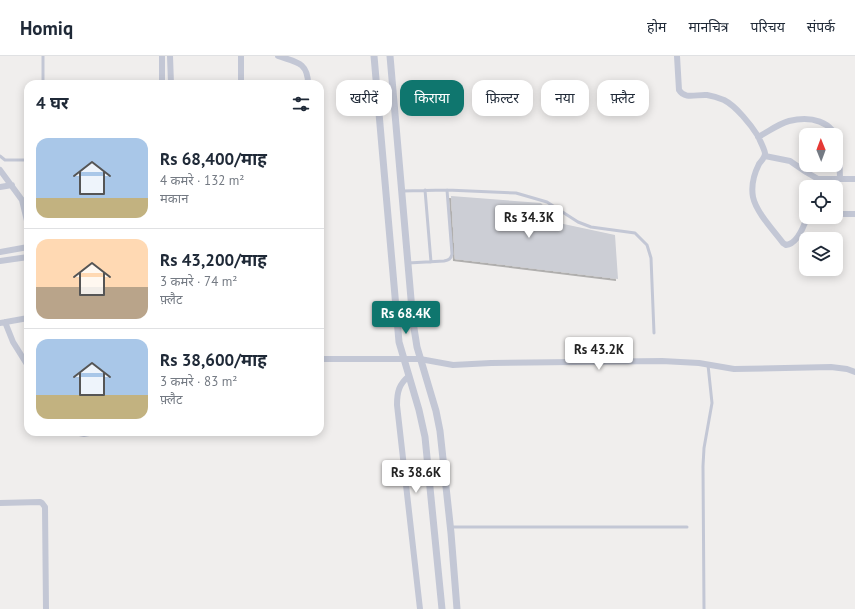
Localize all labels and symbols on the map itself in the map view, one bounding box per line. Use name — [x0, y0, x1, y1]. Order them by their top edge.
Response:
north arrow — [799, 128, 843, 172]
pin: Rs 34.3K — [488, 205, 570, 239]
pin: Rs 68.4K — [365, 301, 447, 335]
pin: Rs 43.2K — [558, 337, 640, 371]
pin: Rs 38.6K — [375, 460, 457, 494]

